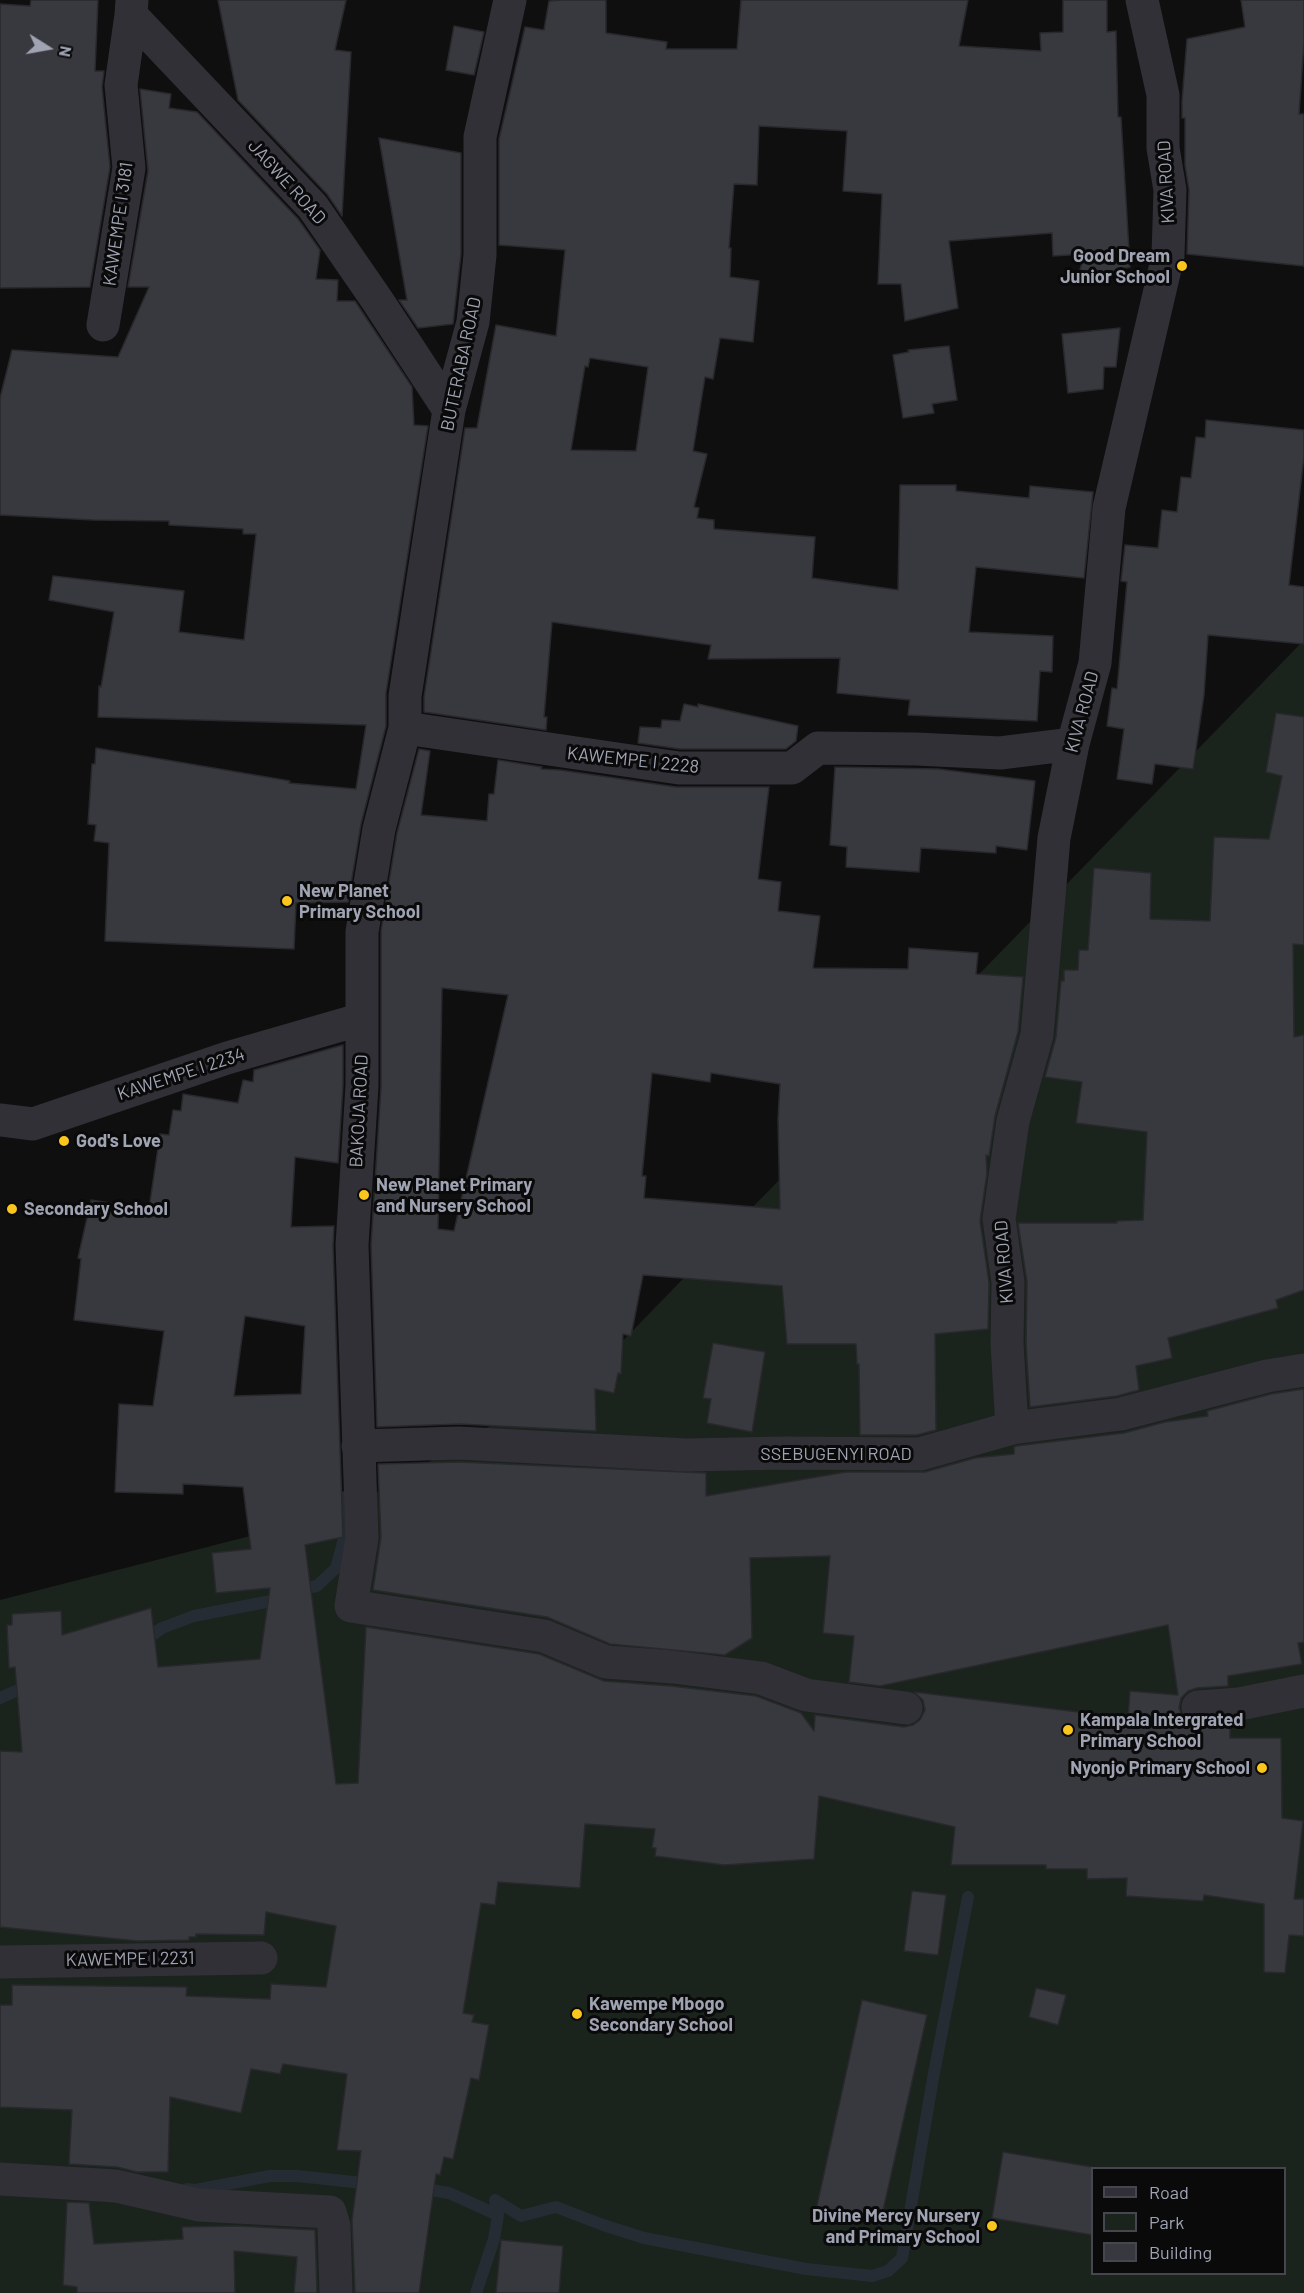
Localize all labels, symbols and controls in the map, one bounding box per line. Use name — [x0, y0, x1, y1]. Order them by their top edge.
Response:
north arrow — [18, 18, 78, 78]
text: N — [56, 44, 77, 59]
street label: JAGWE ROAD — [243, 135, 331, 229]
street label: KIVA ROAD — [1153, 140, 1179, 224]
street label: KAWEMPE I 3181 — [99, 161, 137, 287]
place label: Good Dream Junior School — [1060, 245, 1170, 288]
marker: Good Dream Junior School — [1175, 259, 1189, 273]
street label: BUTERABA ROAD — [436, 295, 486, 433]
street label: KIVA ROAD — [1061, 669, 1103, 755]
street label: KAWEMPE I 2228 — [566, 742, 700, 778]
place label: New Planet Primary School — [299, 880, 420, 922]
marker: New Planet Primary School — [280, 894, 294, 908]
street label: KAWEMPE I 2234 — [115, 1043, 247, 1105]
street label: BAKOJA ROAD — [345, 1054, 373, 1168]
place label: God's Love — [76, 1130, 161, 1152]
marker: God's Love — [57, 1134, 71, 1148]
place label: New Planet Primary and Nursery School — [376, 1174, 532, 1216]
marker: New Planet Primary and Nursery School — [357, 1188, 371, 1202]
place label: Secondary School — [24, 1198, 168, 1220]
marker: Secondary School — [5, 1202, 19, 1216]
street label: KIVA ROAD — [990, 1220, 1018, 1304]
street label: SSEBUGENYI ROAD — [760, 1443, 912, 1465]
place label: Kampala Intergrated Primary School — [1080, 1709, 1243, 1752]
marker: Kampala Intergrated Primary School — [1061, 1723, 1075, 1737]
place label: Nyonjo Primary School — [1070, 1757, 1250, 1779]
marker: Nyonjo Primary School — [1255, 1761, 1269, 1775]
street label: KAWEMPE I 2231 — [65, 1947, 195, 1971]
place label: Kawempe Mbogo Secondary School — [589, 1993, 733, 2036]
marker: Kawempe Mbogo Secondary School — [570, 2007, 584, 2021]
legend — [1091, 2167, 1286, 2275]
text: Road — [1149, 2181, 1189, 2203]
place label: Divine Mercy Nursery and Primary School — [812, 2205, 980, 2248]
text: Park — [1149, 2211, 1184, 2233]
marker: Divine Mercy Nursery and Primary School — [985, 2219, 999, 2233]
text: Building — [1149, 2241, 1212, 2263]

